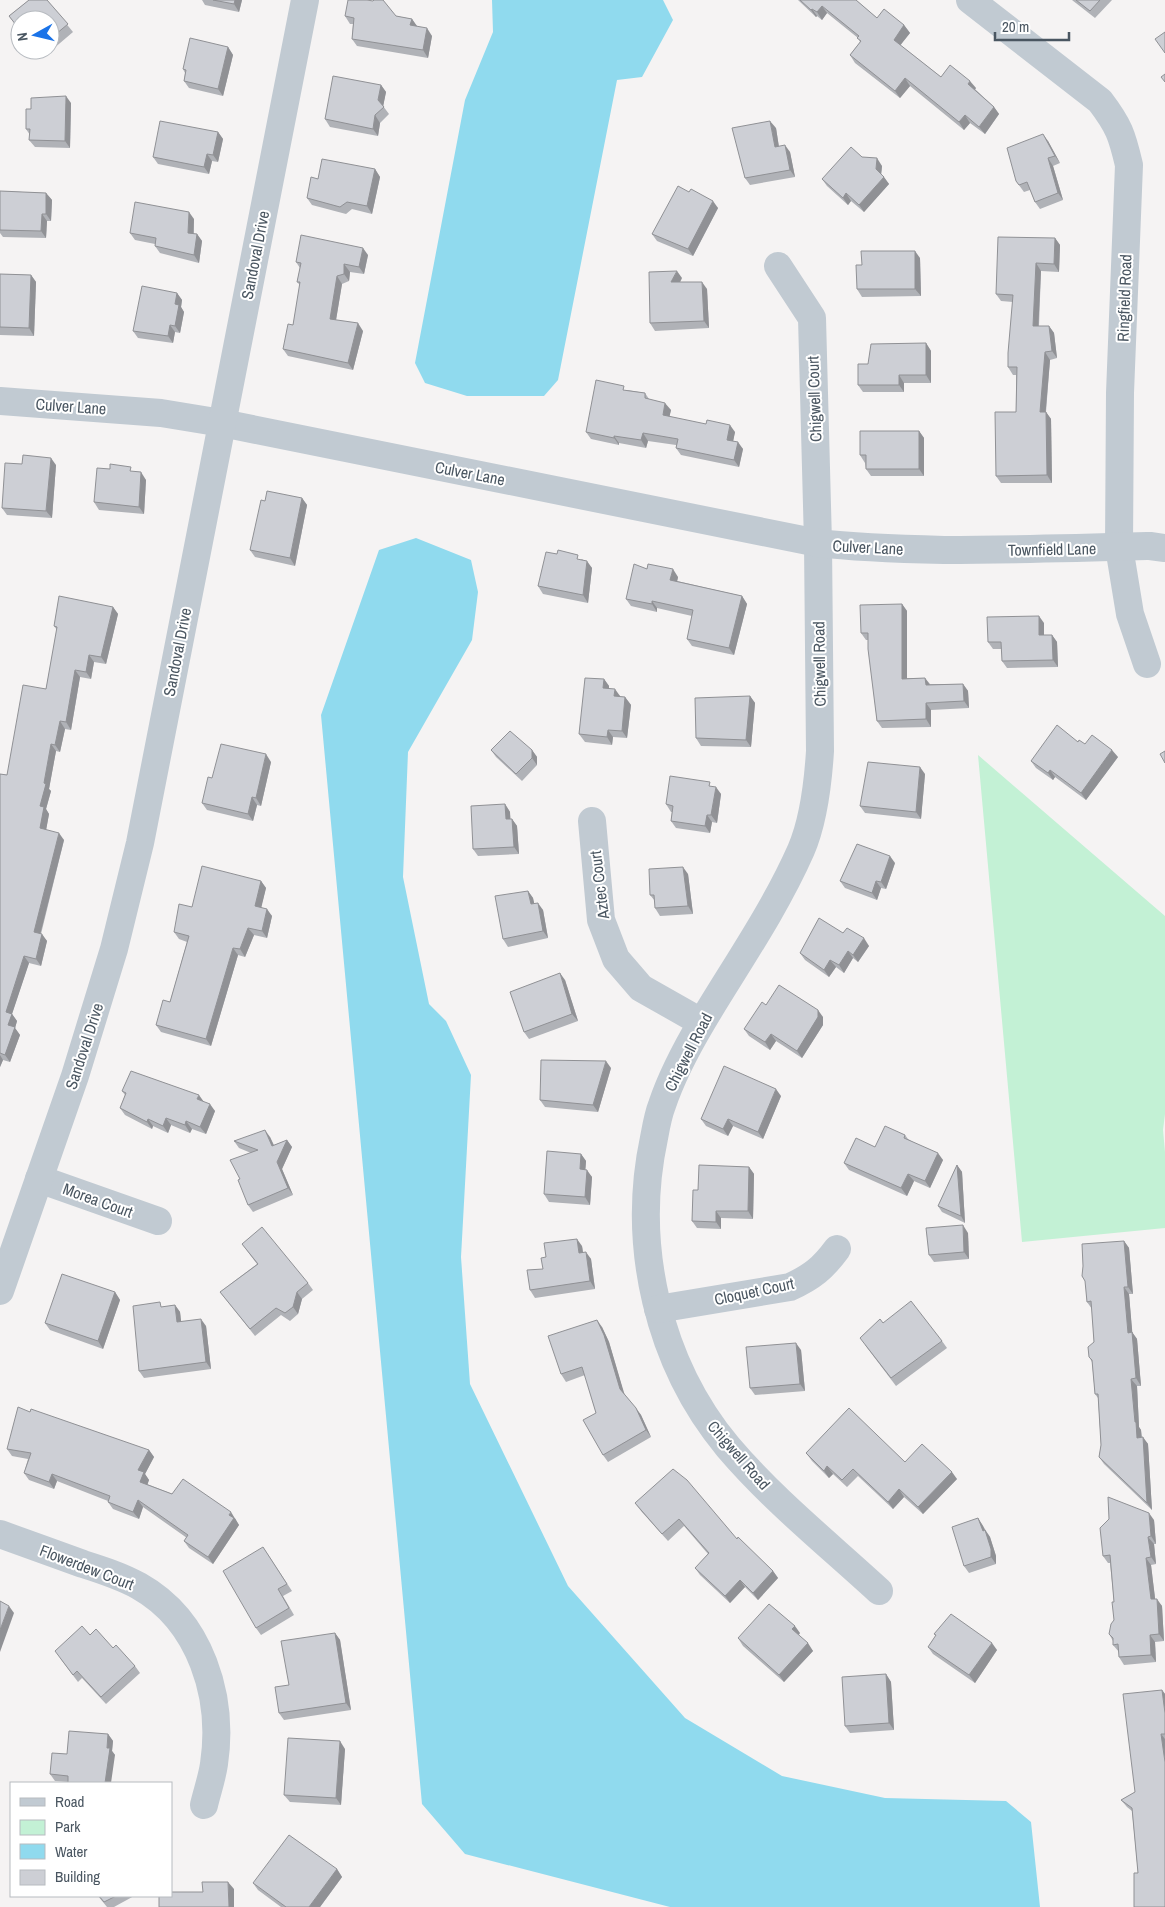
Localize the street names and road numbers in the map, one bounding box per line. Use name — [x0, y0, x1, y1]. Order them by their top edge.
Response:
street label: Sandoval Drive — [236, 209, 274, 301]
street label: Ringfield Road — [1111, 254, 1137, 342]
street label: Chigwell Court — [801, 355, 826, 442]
street label: Culver Lane — [35, 393, 107, 419]
street label: Culver Lane — [433, 455, 507, 491]
street label: Culver Lane — [832, 534, 904, 560]
street label: Townfield Lane — [1008, 537, 1096, 561]
street label: Sandoval Drive — [158, 606, 196, 698]
street label: Chigwell Road — [807, 621, 831, 707]
street label: Aztec Court — [584, 849, 614, 921]
street label: Sandoval Drive — [60, 1000, 108, 1092]
street label: Chigwell Road — [659, 1009, 717, 1095]
street label: Morea Court — [60, 1177, 136, 1223]
street label: Cloquet Court — [712, 1272, 796, 1310]
street label: Chigwell Road — [703, 1416, 775, 1494]
street label: Flowerdew Court — [37, 1539, 138, 1595]

